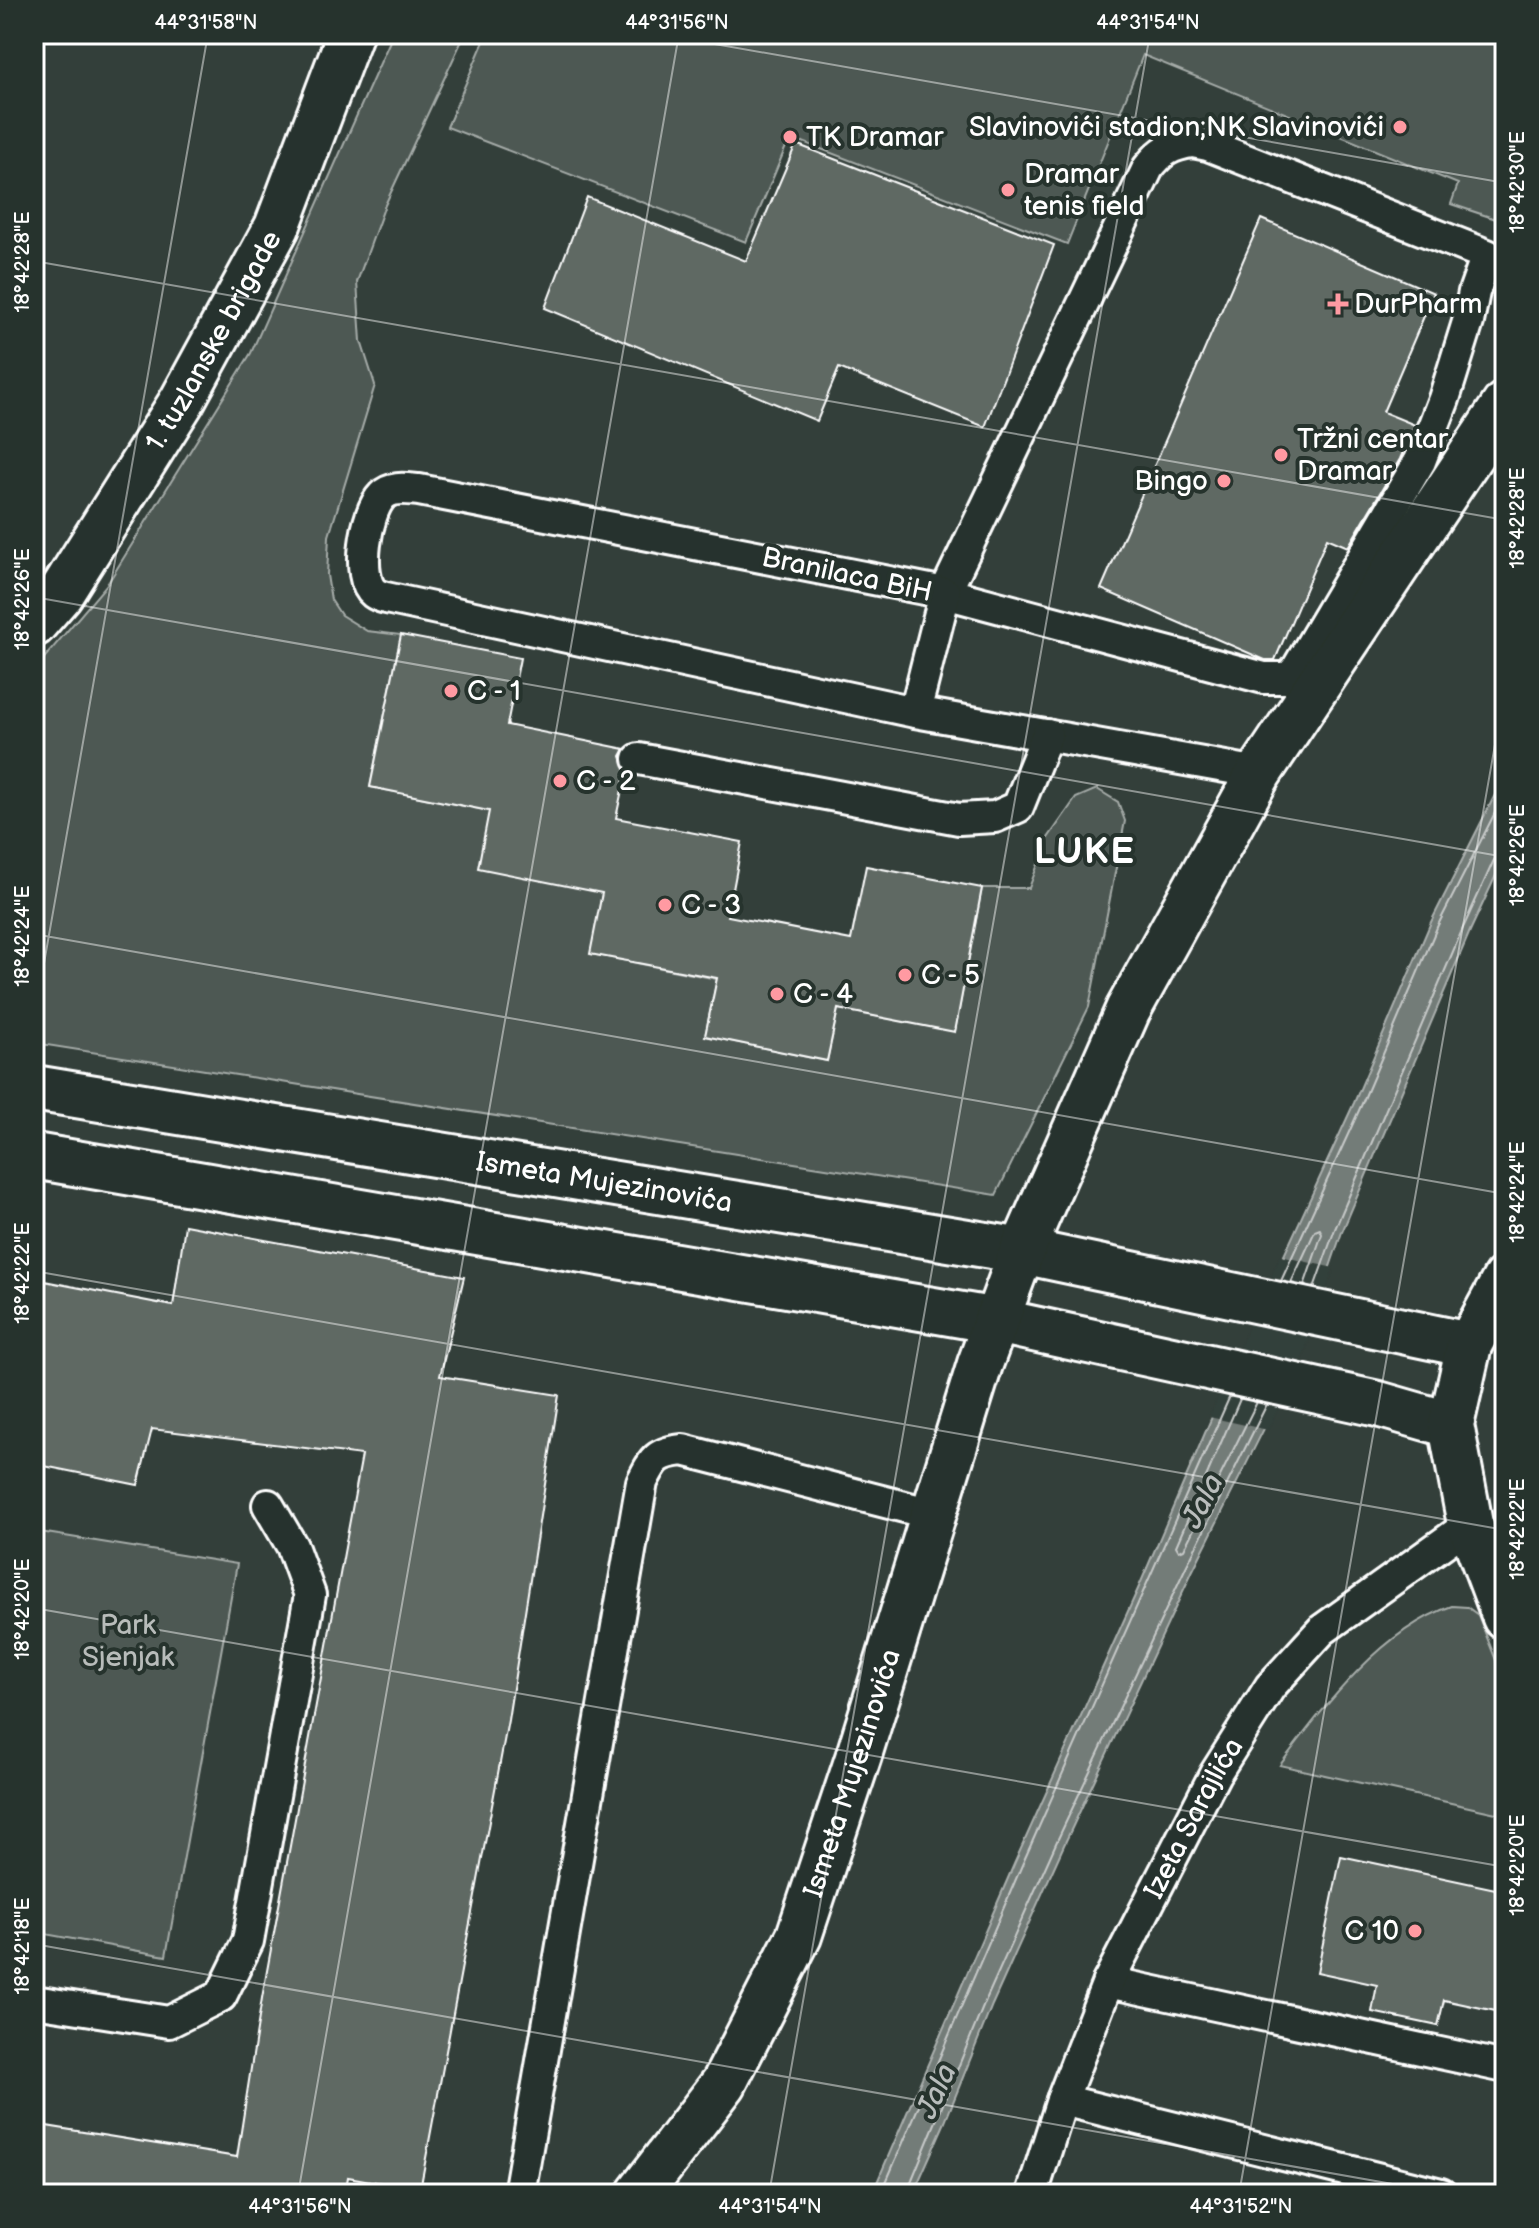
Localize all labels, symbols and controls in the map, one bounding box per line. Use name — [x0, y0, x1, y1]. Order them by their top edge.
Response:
text: 44°31'58"N — [155, 11, 257, 35]
text: 44°31'56"N — [625, 11, 729, 35]
text: 44°31'54"N — [1096, 11, 1200, 35]
place label: Slavinovići stadion;NK Slavinovići — [969, 111, 1384, 144]
marker: Slavinovići stadion;NK Slavinovići — [1391, 118, 1409, 136]
place label: TK Dramar — [806, 121, 944, 154]
marker: TK Dramar — [781, 128, 799, 146]
text: 18°42'30"E — [1506, 131, 1530, 233]
place label: Dramar tenis field — [1024, 158, 1144, 223]
marker: Dramar tenis field — [999, 181, 1017, 199]
text: 18°42'28"E — [11, 211, 35, 313]
street label: 1. tuzlanske brigade — [138, 225, 288, 457]
place label: DurPharm — [1354, 288, 1482, 321]
marker: DurPharm — [1329, 295, 1347, 313]
place label: Tržni centar Dramar — [1297, 423, 1449, 488]
marker: Tržni centar Dramar — [1272, 446, 1290, 464]
place label: Bingo — [1134, 465, 1208, 498]
text: 18°42'28"E — [1506, 467, 1530, 569]
marker: Bingo — [1215, 472, 1233, 490]
street label: Branilaca BiH — [759, 541, 935, 609]
text: 18°42'26"E — [11, 548, 35, 650]
place label: C - 1 — [467, 675, 521, 708]
marker: C - 1 — [442, 682, 460, 700]
place label: C - 2 — [576, 765, 636, 798]
marker: C - 2 — [551, 772, 569, 790]
text: 18°42'26"E — [1506, 804, 1530, 906]
district label: LUKE — [1034, 831, 1136, 874]
text: 18°42'24"E — [11, 885, 35, 987]
place label: C - 3 — [681, 889, 741, 922]
marker: C - 3 — [656, 896, 674, 914]
place label: C - 5 — [921, 959, 980, 992]
marker: C - 5 — [896, 966, 914, 984]
place label: C - 4 — [793, 978, 853, 1011]
marker: C - 4 — [768, 985, 786, 1003]
text: 18°42'24"E — [1506, 1141, 1530, 1243]
street label: Ismeta Mujezinovića — [474, 1145, 735, 1219]
text: 18°42'22"E — [11, 1222, 35, 1324]
water label: Jala — [1174, 1468, 1232, 1535]
text: 18°42'22"E — [1506, 1478, 1530, 1580]
text: 18°42'20"E — [11, 1558, 35, 1660]
park label: Park Sjenjak — [82, 1609, 174, 1674]
street label: Ismeta Mujezinovića — [796, 1645, 907, 1902]
street label: Izeta Sarajlića — [1137, 1732, 1250, 1904]
text: 18°42'20"E — [1506, 1814, 1530, 1916]
text: 18°42'18"E — [11, 1897, 35, 1995]
place label: C 10 — [1344, 1915, 1399, 1948]
marker: C 10 — [1406, 1922, 1424, 1940]
water label: Jala — [909, 2058, 965, 2125]
text: 44°31'56"N — [248, 2195, 352, 2219]
text: 44°31'54"N — [718, 2195, 822, 2219]
text: 44°31'52"N — [1189, 2195, 1293, 2219]

